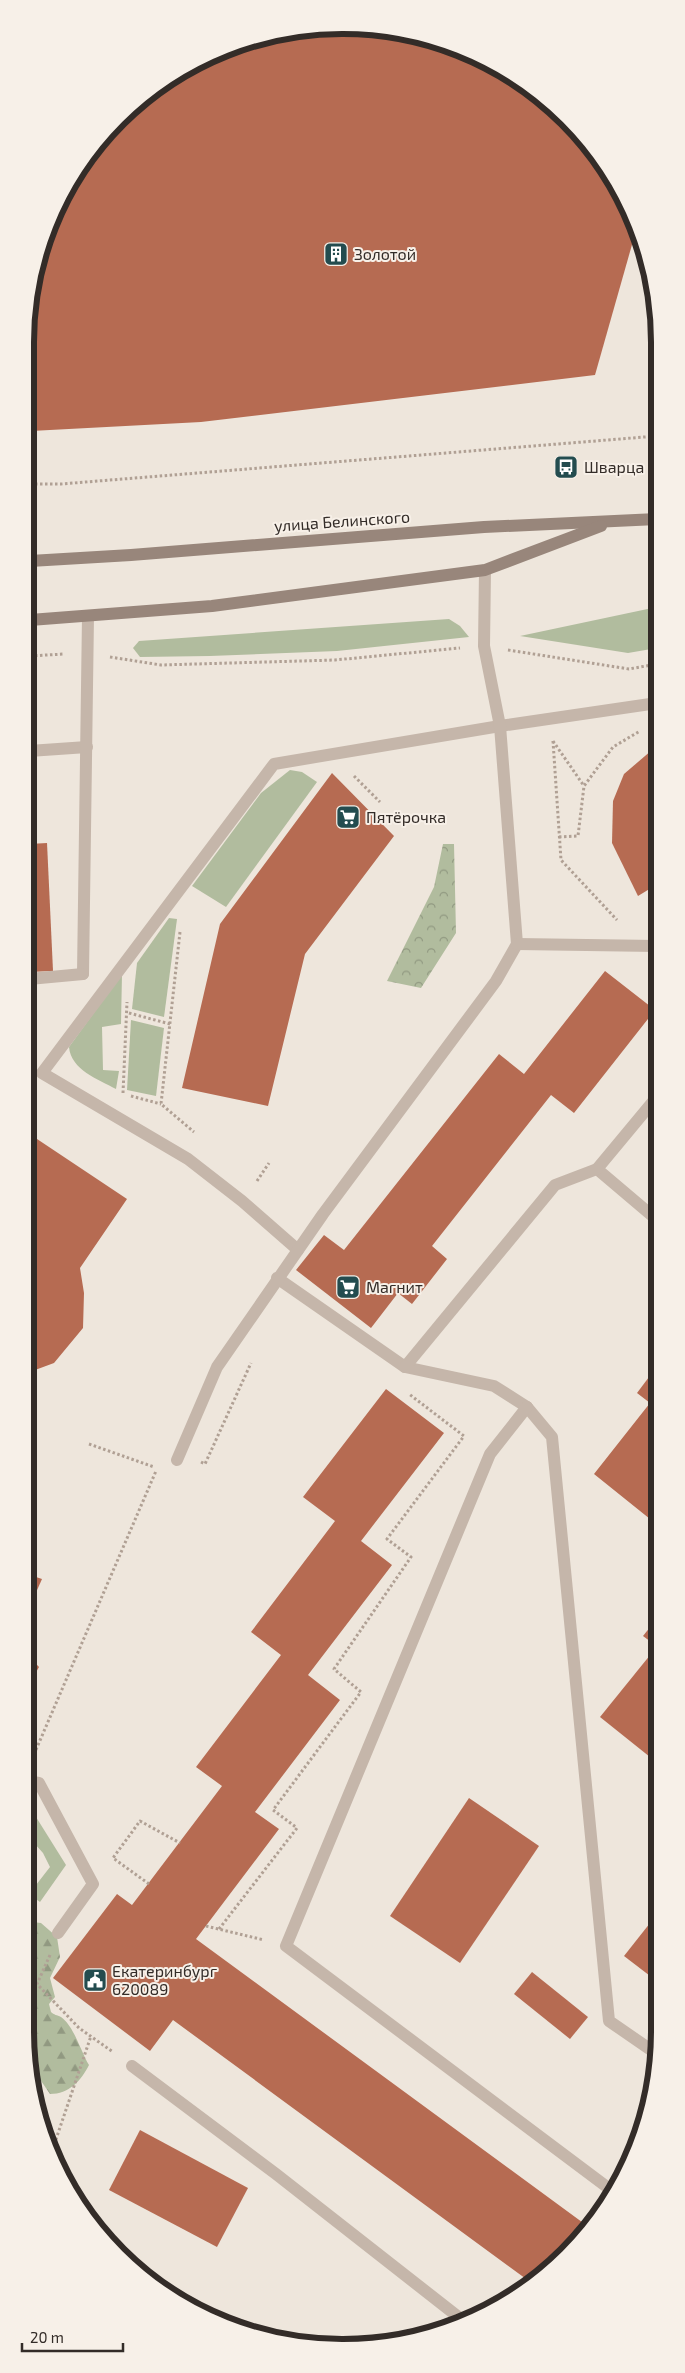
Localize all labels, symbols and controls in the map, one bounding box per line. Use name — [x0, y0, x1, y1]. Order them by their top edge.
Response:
building icon: Золотой — [323, 241, 349, 267]
place label: Золотой — [354, 244, 416, 263]
bus stop icon: Шварца — [553, 454, 579, 480]
place label: Шварца — [584, 457, 644, 476]
street label: улица Белинского — [273, 506, 411, 536]
supermarket icon: Пятёрочка — [335, 804, 361, 830]
place label: Пятёрочка — [366, 807, 446, 826]
supermarket icon: Магнит — [335, 1274, 361, 1300]
place label: Магнит — [366, 1277, 423, 1296]
place label: Екатеринбург 620089 — [112, 1961, 218, 1998]
public building icon: Екатеринбург 620089 — [82, 1967, 108, 1993]
scale bar — [22, 2320, 124, 2352]
text: 20 m — [30, 2328, 64, 2346]

